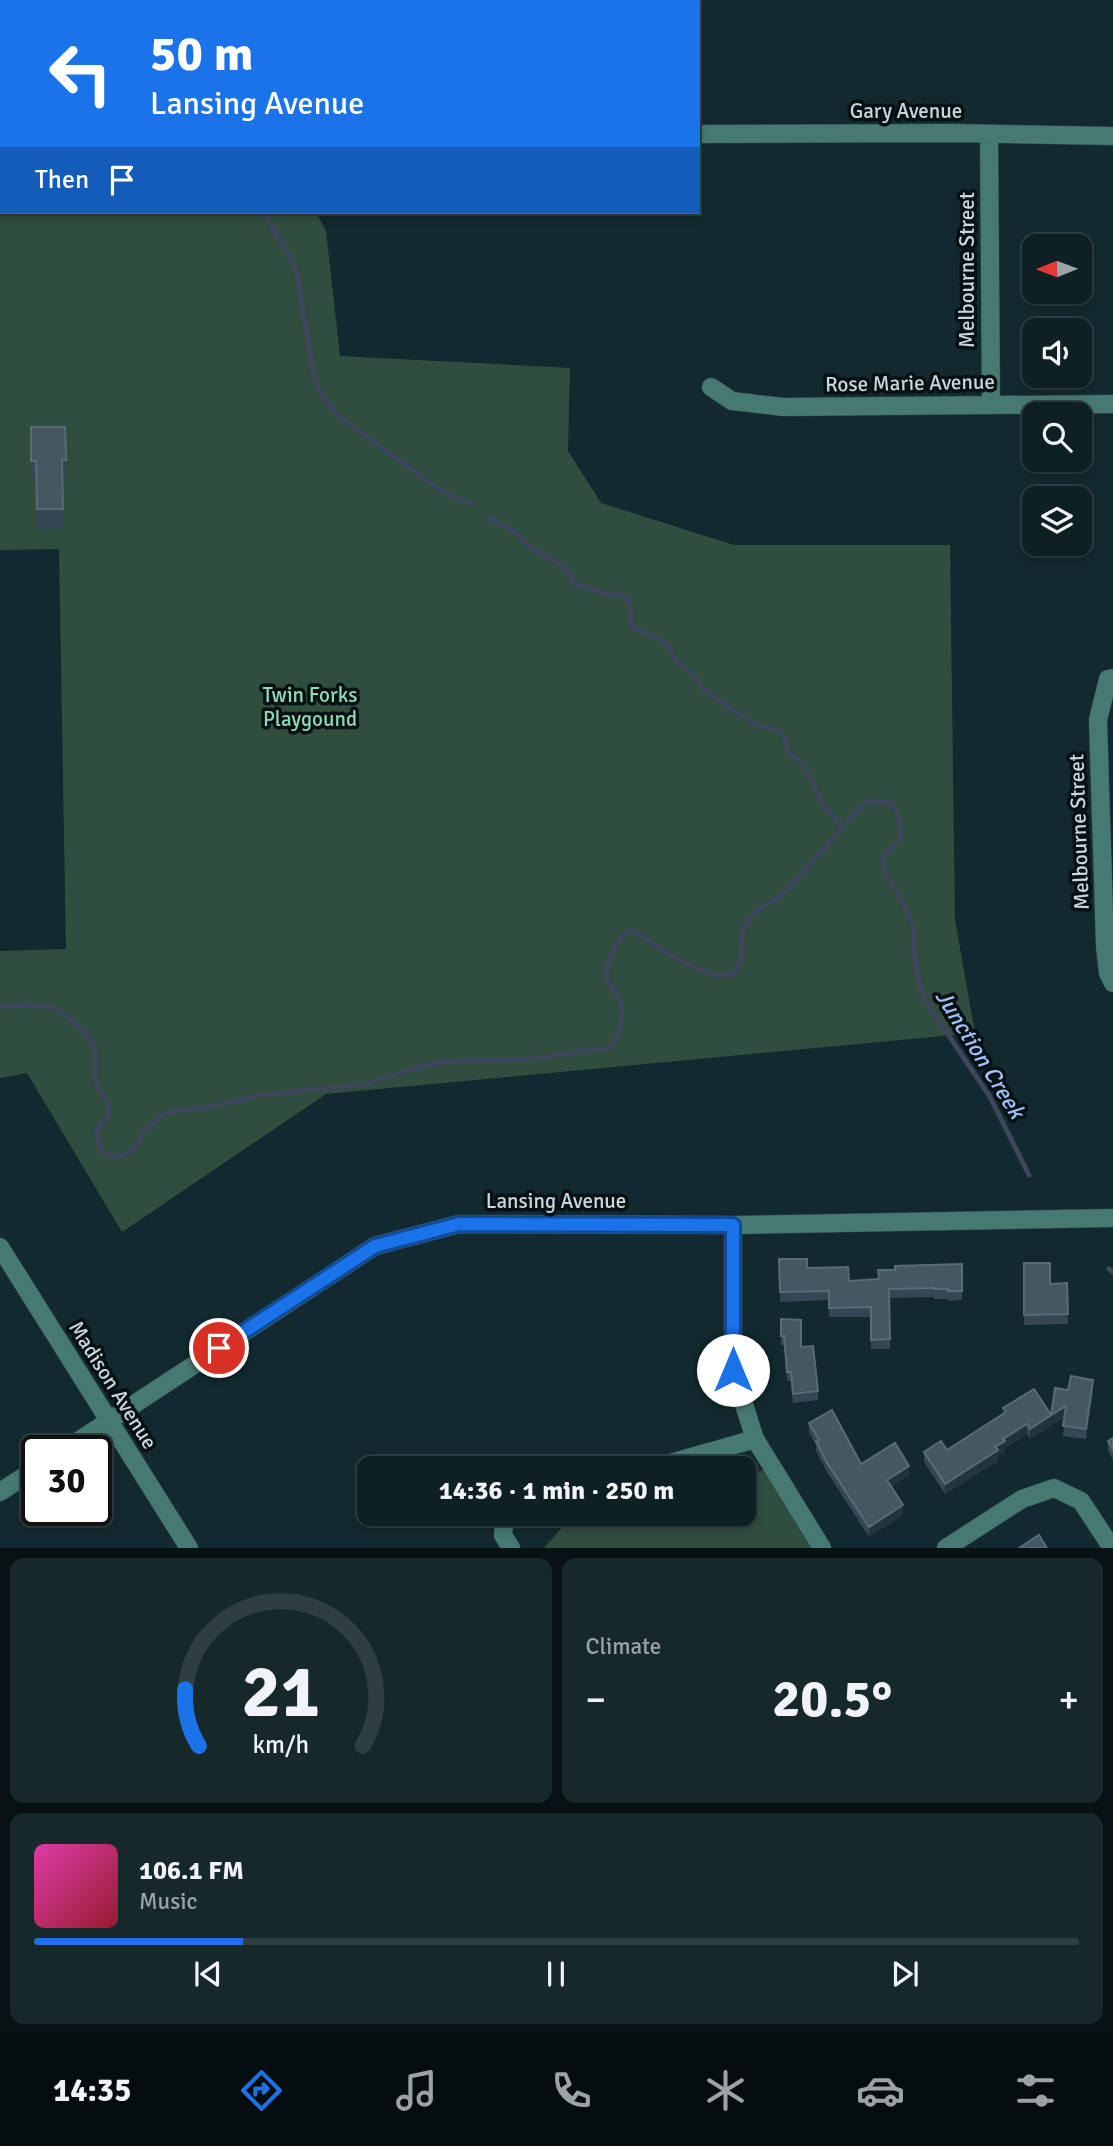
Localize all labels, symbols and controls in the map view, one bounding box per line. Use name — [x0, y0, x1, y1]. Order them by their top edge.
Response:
text: 50 m — [150, 24, 253, 84]
icon: left — [35, 28, 126, 119]
text: Lansing Avenue — [150, 84, 364, 123]
street label: Gary Avenue — [850, 98, 962, 124]
icon: arrive — [103, 161, 141, 199]
text: Then — [35, 164, 89, 196]
street label: Melbourne Street — [954, 192, 980, 348]
north arrow — [1022, 234, 1092, 304]
map controls — [1022, 234, 1092, 556]
button: sound — [1022, 318, 1092, 388]
street label: Rose Marie Avenue — [825, 369, 995, 397]
button: search — [1022, 402, 1092, 472]
button: layers — [1022, 486, 1092, 556]
park label: Twin Forks Playgound — [263, 682, 357, 732]
street label: Melbourne Street — [1063, 754, 1095, 910]
water label: Junction Creek — [929, 984, 1033, 1126]
street label: Lansing Avenue — [486, 1188, 626, 1214]
street label: Madison Avenue — [63, 1316, 163, 1454]
pin — [189, 1318, 249, 1378]
icon: arrive — [200, 1329, 238, 1367]
position arrow — [696, 1333, 770, 1407]
speed limit sign: 30 — [21, 1435, 112, 1526]
text: 14:36 · 1 min · 250 m — [439, 1475, 674, 1507]
text: Climate — [586, 1632, 661, 1661]
text: 21 — [241, 1649, 320, 1738]
text: 20.5° — [772, 1667, 892, 1731]
text: − — [586, 1676, 606, 1723]
text: + — [1058, 1676, 1079, 1723]
text: km/h — [252, 1729, 309, 1760]
text: 106.1 FM — [139, 1855, 244, 1887]
text: Music — [139, 1887, 197, 1916]
icon: previous — [189, 1955, 227, 1993]
icon: pause — [537, 1955, 575, 1993]
icon: next — [886, 1955, 924, 1993]
icon: directions — [237, 2066, 286, 2115]
icon: music — [392, 2066, 441, 2115]
icon: phone — [547, 2066, 596, 2115]
icon: climate — [701, 2066, 750, 2115]
icon: car — [856, 2066, 905, 2115]
icon: filters — [1011, 2066, 1060, 2115]
text: 14:35 — [53, 2071, 131, 2110]

